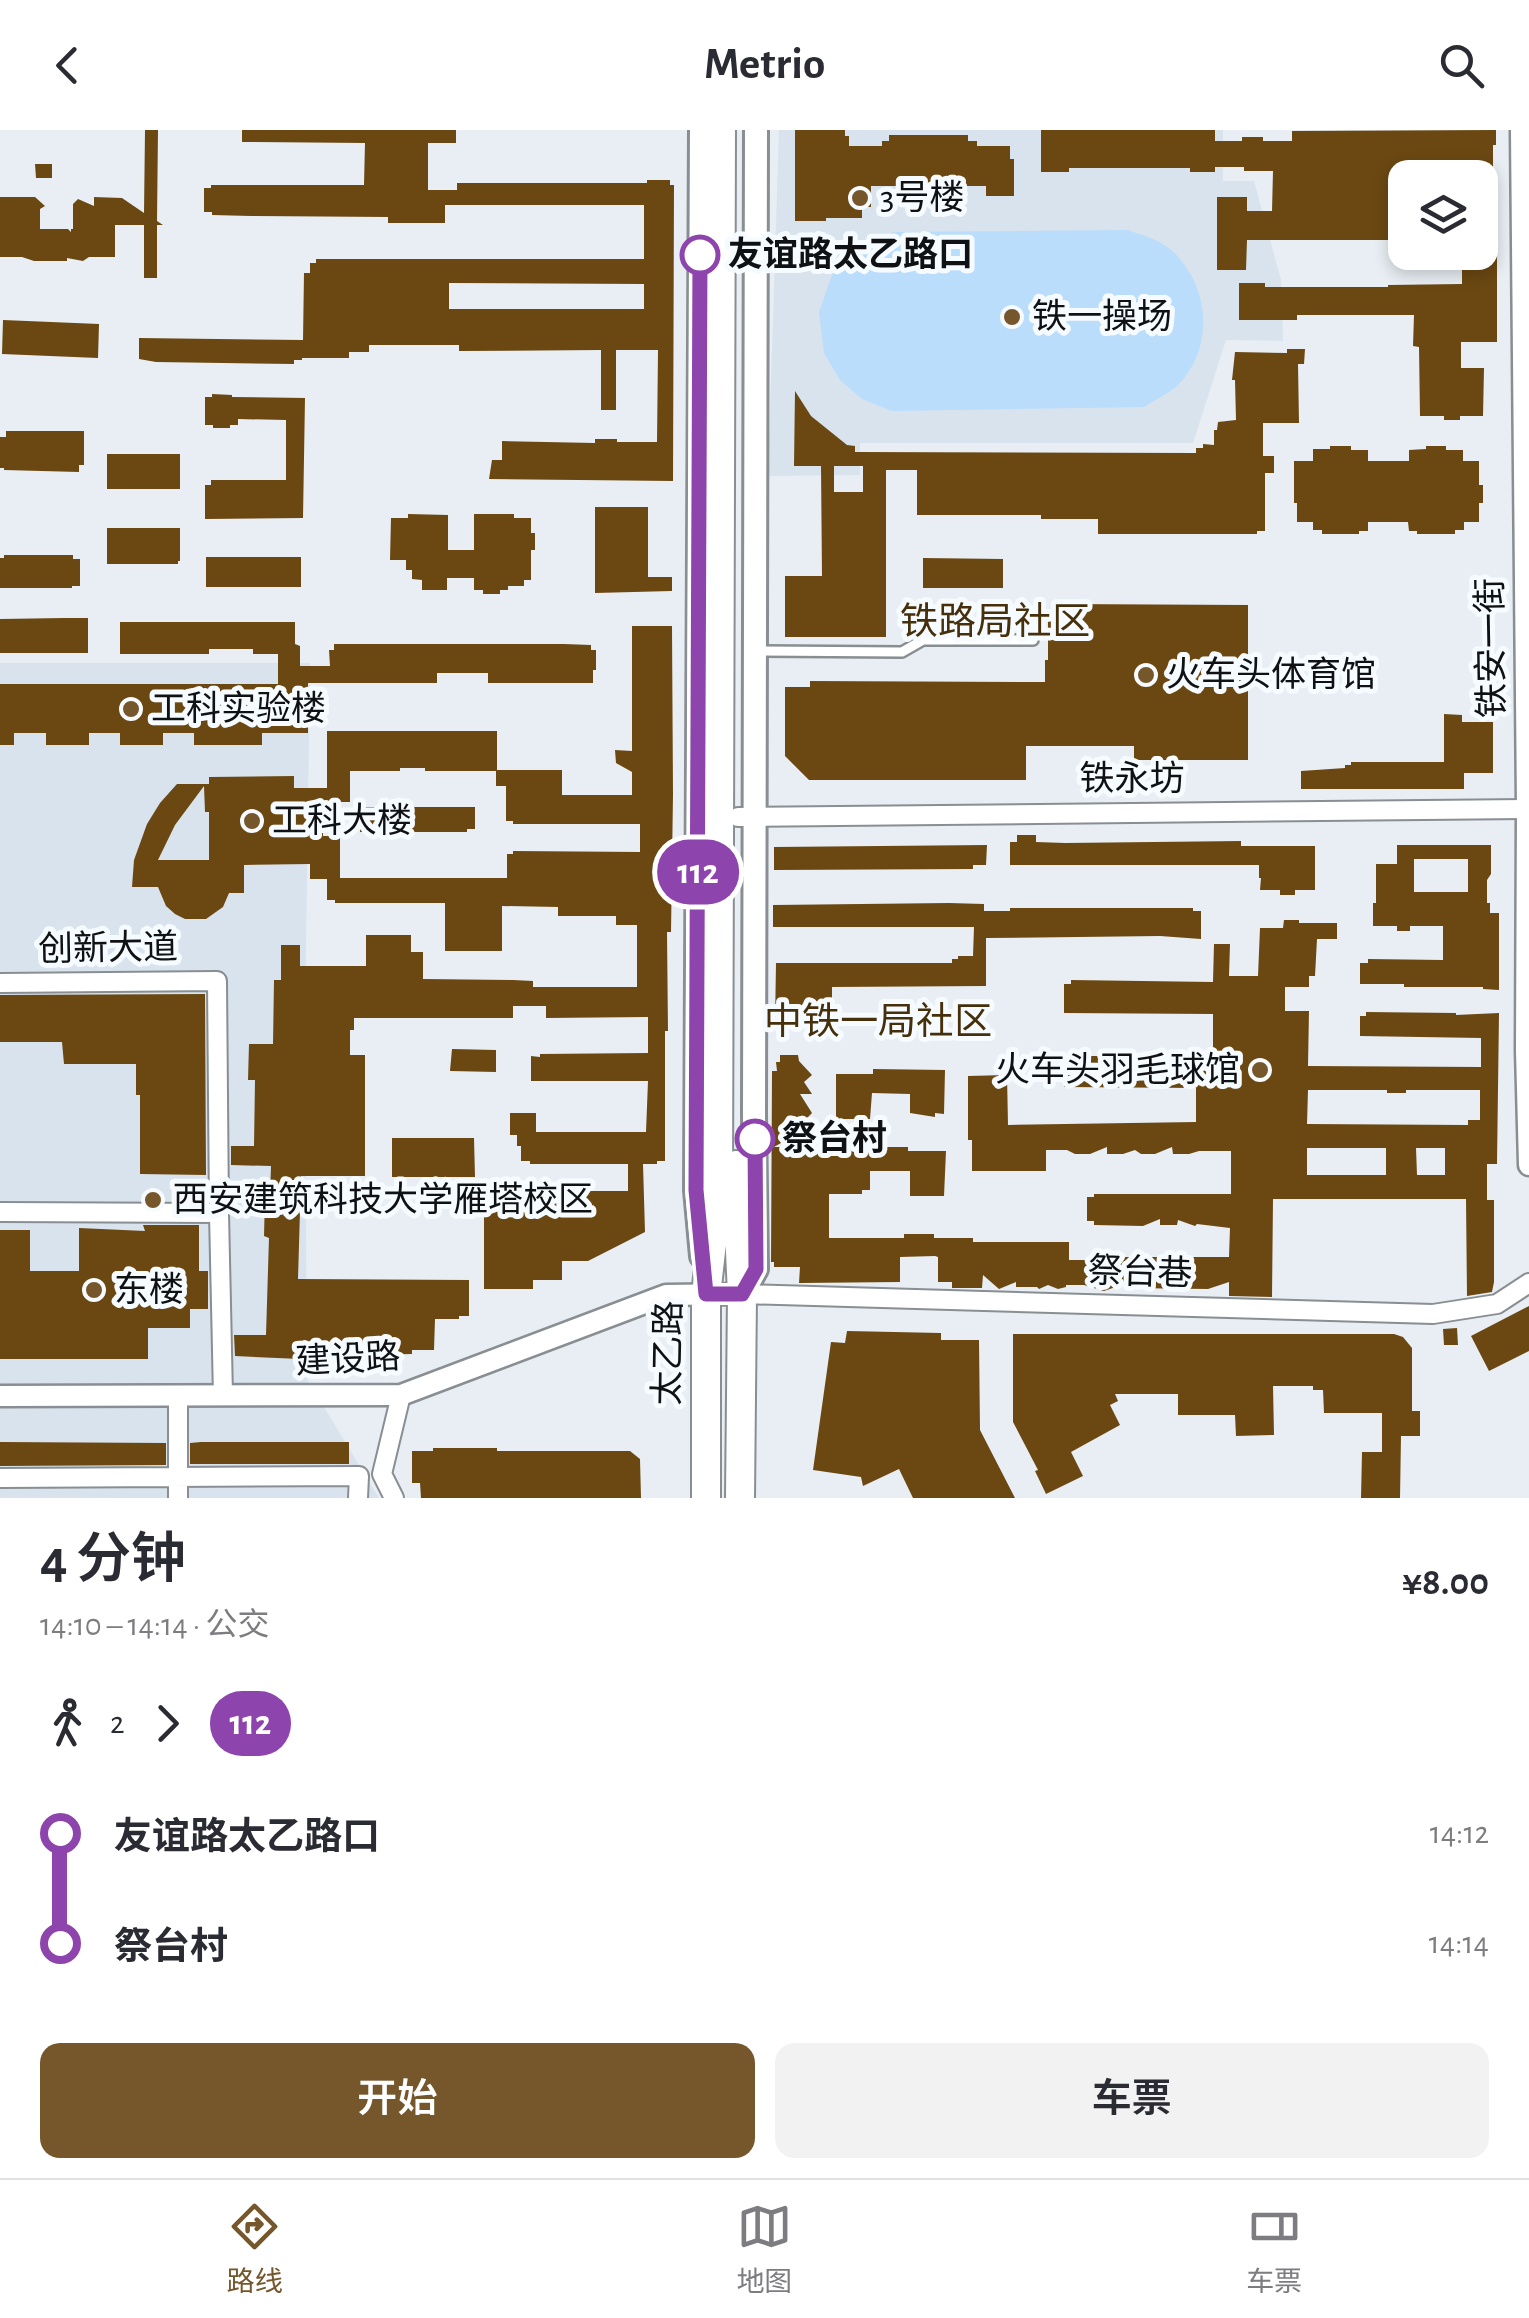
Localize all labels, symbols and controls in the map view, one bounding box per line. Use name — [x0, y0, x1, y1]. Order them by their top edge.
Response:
icon: back — [40, 38, 95, 93]
icon: search — [1434, 38, 1489, 93]
text: Metrio — [704, 42, 825, 87]
map controls — [1388, 160, 1498, 270]
button: layers — [1388, 160, 1498, 270]
place label: 3号楼 — [880, 179, 964, 216]
marker: 3号楼 — [849, 187, 871, 209]
marker: 友谊路太乙路口 — [681, 236, 719, 274]
place label: 友谊路太乙路口 — [728, 236, 973, 273]
place label: 铁一操场 — [1032, 298, 1172, 335]
marker: 铁一操场 — [1001, 306, 1023, 328]
street label: 铁安一街 — [1471, 578, 1511, 718]
district label: 铁路局社区 — [900, 601, 1090, 642]
place label: 火车头体育馆 — [1166, 656, 1376, 693]
marker: 火车头体育馆 — [1135, 664, 1157, 686]
place label: 工科实验楼 — [151, 690, 326, 727]
marker: 工科实验楼 — [120, 698, 142, 720]
street label: 铁永坊 — [1079, 760, 1185, 797]
place label: 工科大楼 — [272, 802, 412, 839]
marker: 工科大楼 — [241, 810, 263, 832]
line badge: 112 — [640, 840, 756, 904]
text: 112 — [677, 855, 719, 890]
street label: 创新大道 — [38, 928, 178, 968]
district label: 中铁一局社区 — [764, 1001, 992, 1042]
place label: 火车头羽毛球馆 — [995, 1051, 1240, 1088]
marker: 火车头羽毛球馆 — [1249, 1059, 1271, 1081]
place label: 祭台村 — [782, 1119, 887, 1157]
marker: 祭台村 — [736, 1120, 774, 1158]
place label: 西安建筑科技大学雁塔校区 — [173, 1181, 593, 1218]
marker: 西安建筑科技大学雁塔校区 — [142, 1189, 164, 1211]
street label: 祭台巷 — [1087, 1252, 1193, 1292]
place label: 东楼 — [114, 1271, 184, 1308]
marker: 东楼 — [83, 1279, 105, 1301]
street label: 太乙路 — [649, 1300, 687, 1406]
street label: 建设路 — [295, 1338, 401, 1380]
text: 4 分钟 — [40, 1533, 186, 1588]
text: ¥8.00 — [1402, 1564, 1489, 1602]
text: 14:10 – 14:14 · 公交 — [40, 1609, 269, 1641]
icon: walk — [40, 1696, 95, 1751]
icon: forward — [140, 1696, 195, 1751]
text: 112 — [230, 1706, 271, 1741]
text: 2 — [110, 1707, 125, 1739]
text: 14:12 — [1430, 1817, 1489, 1849]
text: 友谊路太乙路口 — [114, 1819, 380, 1857]
text: 14:14 — [1429, 1927, 1489, 1959]
text: 祭台村 — [114, 1929, 228, 1967]
button: 开始 — [40, 2043, 755, 2158]
button: 车票 — [775, 2043, 1489, 2158]
tab: 路线 — [227, 2199, 283, 2300]
tab: 地图 — [736, 2199, 792, 2300]
tab: 车票 — [1246, 2199, 1302, 2300]

